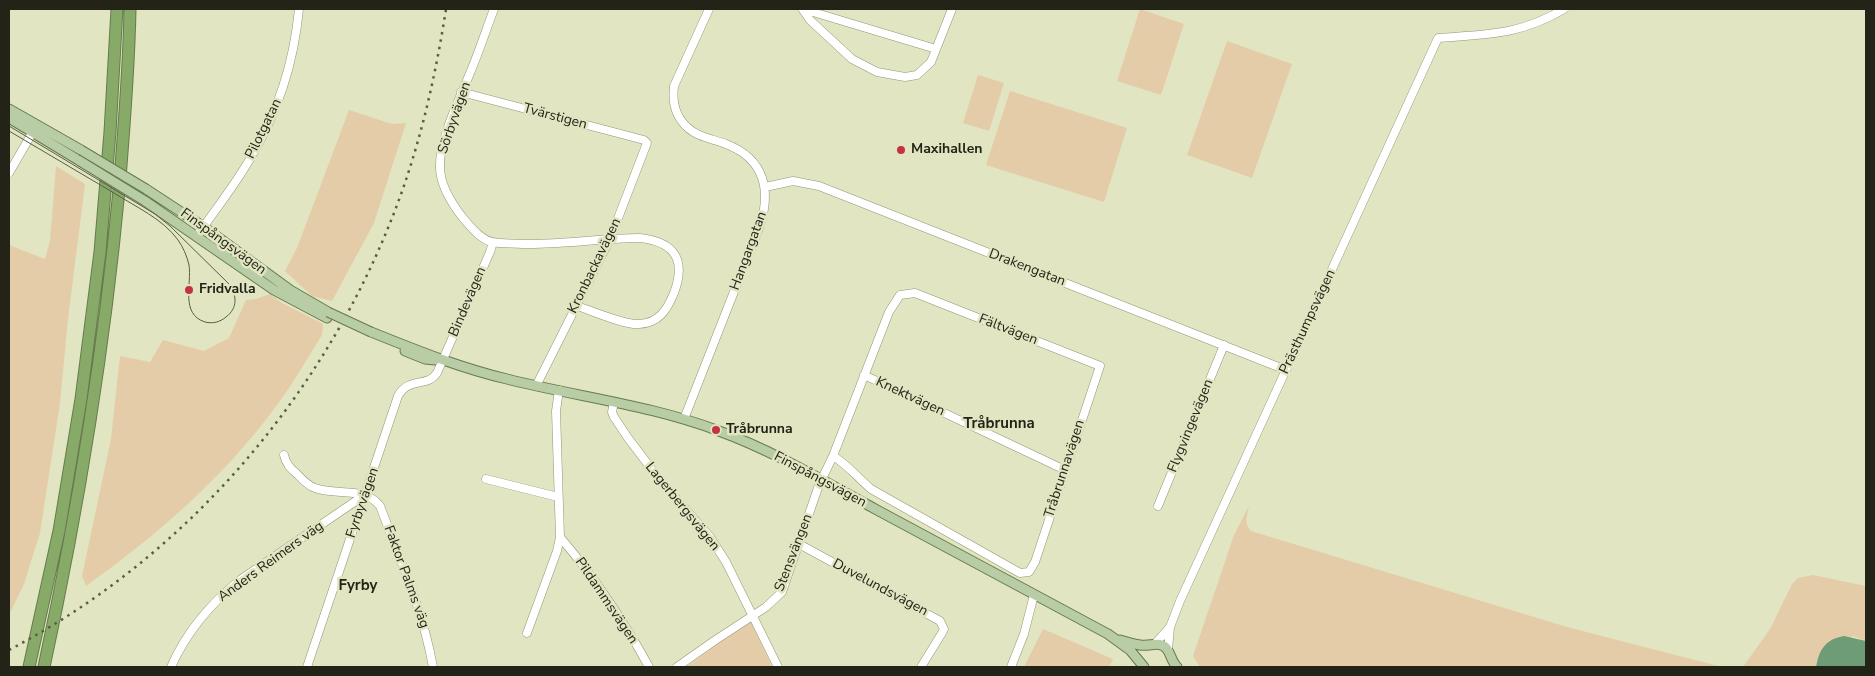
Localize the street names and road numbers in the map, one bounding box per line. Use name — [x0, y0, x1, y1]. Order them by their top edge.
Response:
street label: Sörbyvägen — [435, 80, 475, 156]
street label: Pilotgatan — [242, 96, 286, 162]
street label: Tvärstigen — [521, 100, 589, 134]
street label: Finspångsvägen — [177, 205, 269, 279]
street label: Hangargatan — [727, 209, 771, 293]
street label: Kronbackavägen — [565, 216, 625, 316]
street label: Drakengatan — [986, 246, 1068, 290]
street label: Bindevägen — [446, 265, 490, 339]
street label: Prästhumpsvägen — [1276, 267, 1340, 377]
street label: Fältvägen — [976, 311, 1040, 349]
street label: Knektvägen — [873, 374, 947, 420]
street label: Flygvingevägen — [1165, 377, 1217, 475]
street label: Tråbrunnavägen — [1041, 418, 1089, 520]
street label: Finspångsvägen — [771, 449, 869, 511]
street label: Lagerbergsvägen — [641, 459, 723, 555]
street label: Fyrbyvägen — [343, 466, 383, 540]
street label: Stensvängen — [772, 512, 816, 594]
street label: Anders Reimers väg — [215, 518, 327, 606]
street label: Faktor Palms väg — [380, 523, 432, 631]
street label: Pildammsvägen — [571, 555, 641, 647]
street label: Duvelundsvägen — [829, 556, 931, 620]

